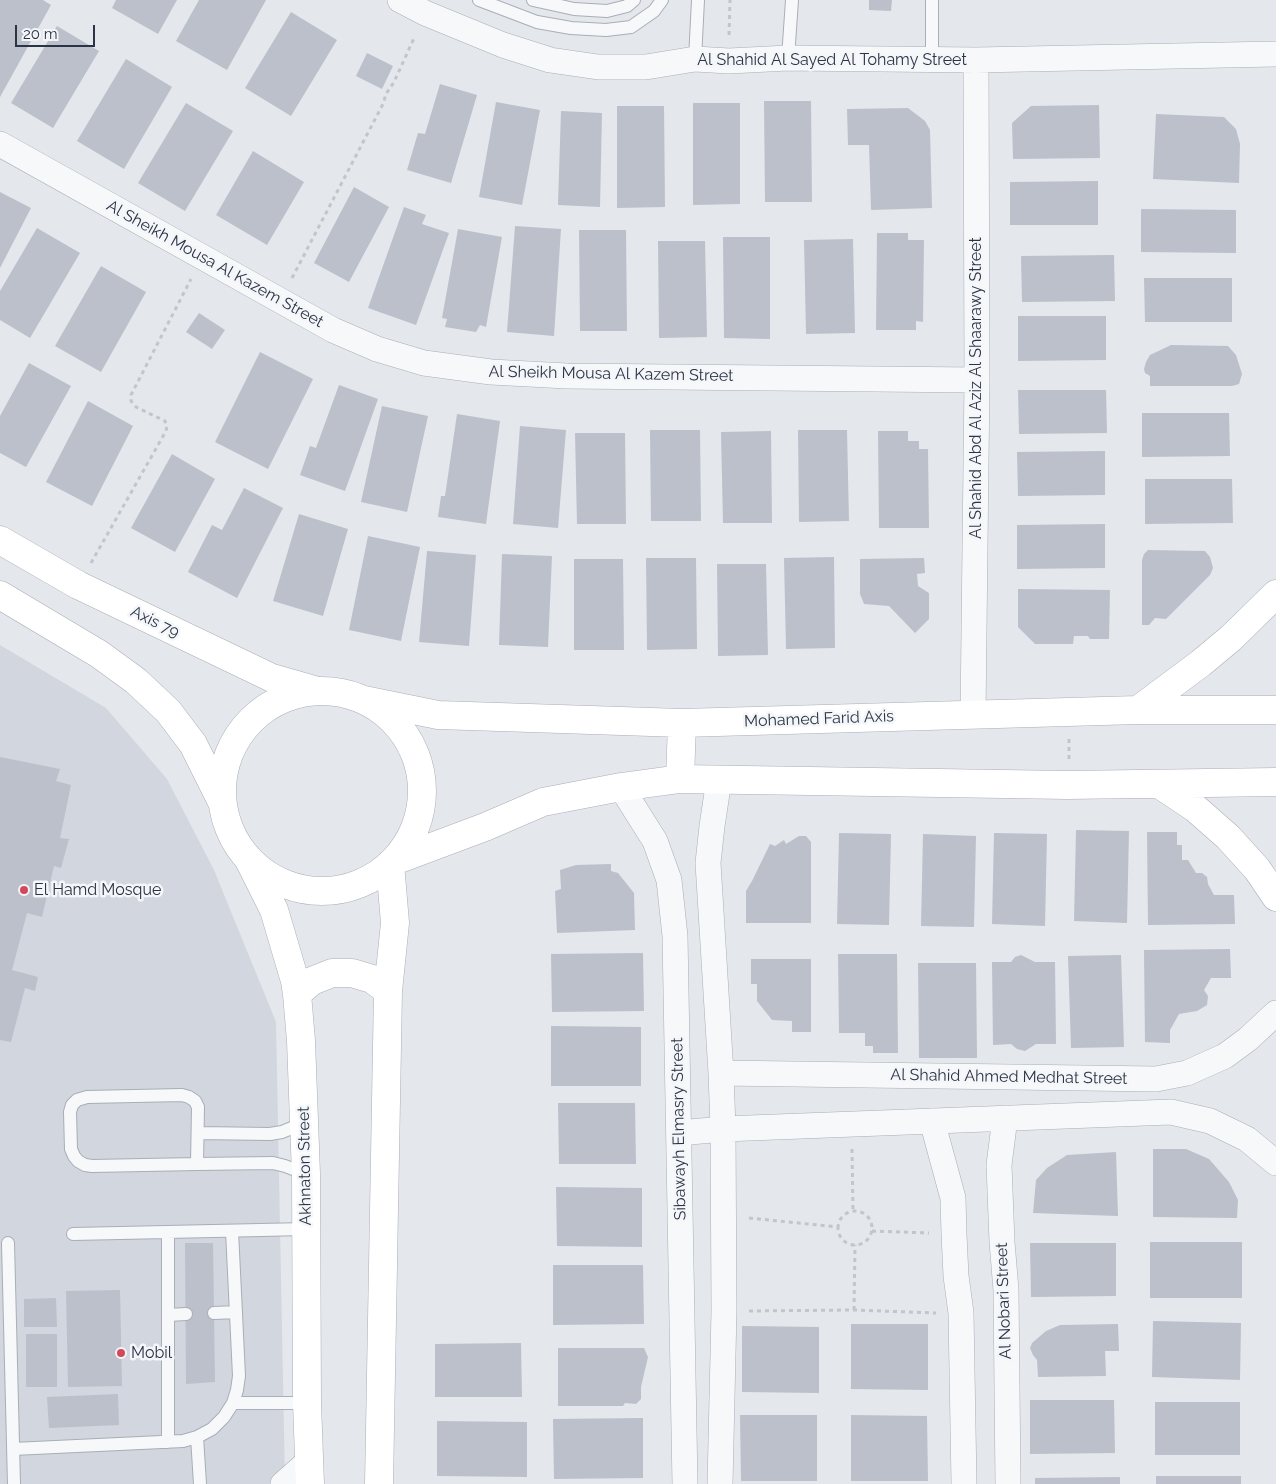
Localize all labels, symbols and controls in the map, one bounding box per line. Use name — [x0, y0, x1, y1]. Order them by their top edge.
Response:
scale bar — [18, 15, 98, 47]
text: 20 m — [23, 25, 58, 43]
street label: Al Shahid Al Sayed Al Tohamy Street — [697, 50, 967, 70]
street label: Al Sheikh Mousa Al Kazem Street — [103, 196, 327, 332]
street label: Al Shahid Abd Al Aziz Al Shaarawy Street — [966, 237, 986, 539]
street label: Al Sheikh Mousa Al Kazem Street — [488, 362, 734, 386]
street label: Axis 79 — [127, 602, 183, 642]
street label: Mohamed Farid Axis — [744, 707, 894, 731]
place label: El Hamd Mosque — [34, 880, 161, 900]
marker: El Hamd Mosque — [18, 884, 30, 896]
street label: Sibawayh Elmasry Street — [668, 1037, 690, 1221]
street label: Al Shahid Ahmed Medhat Street — [890, 1065, 1128, 1089]
street label: Akhnaton Street — [294, 1106, 316, 1226]
street label: Al Nobari Street — [992, 1242, 1016, 1360]
place label: Mobil — [131, 1343, 172, 1363]
marker: Mobil — [115, 1347, 127, 1359]

